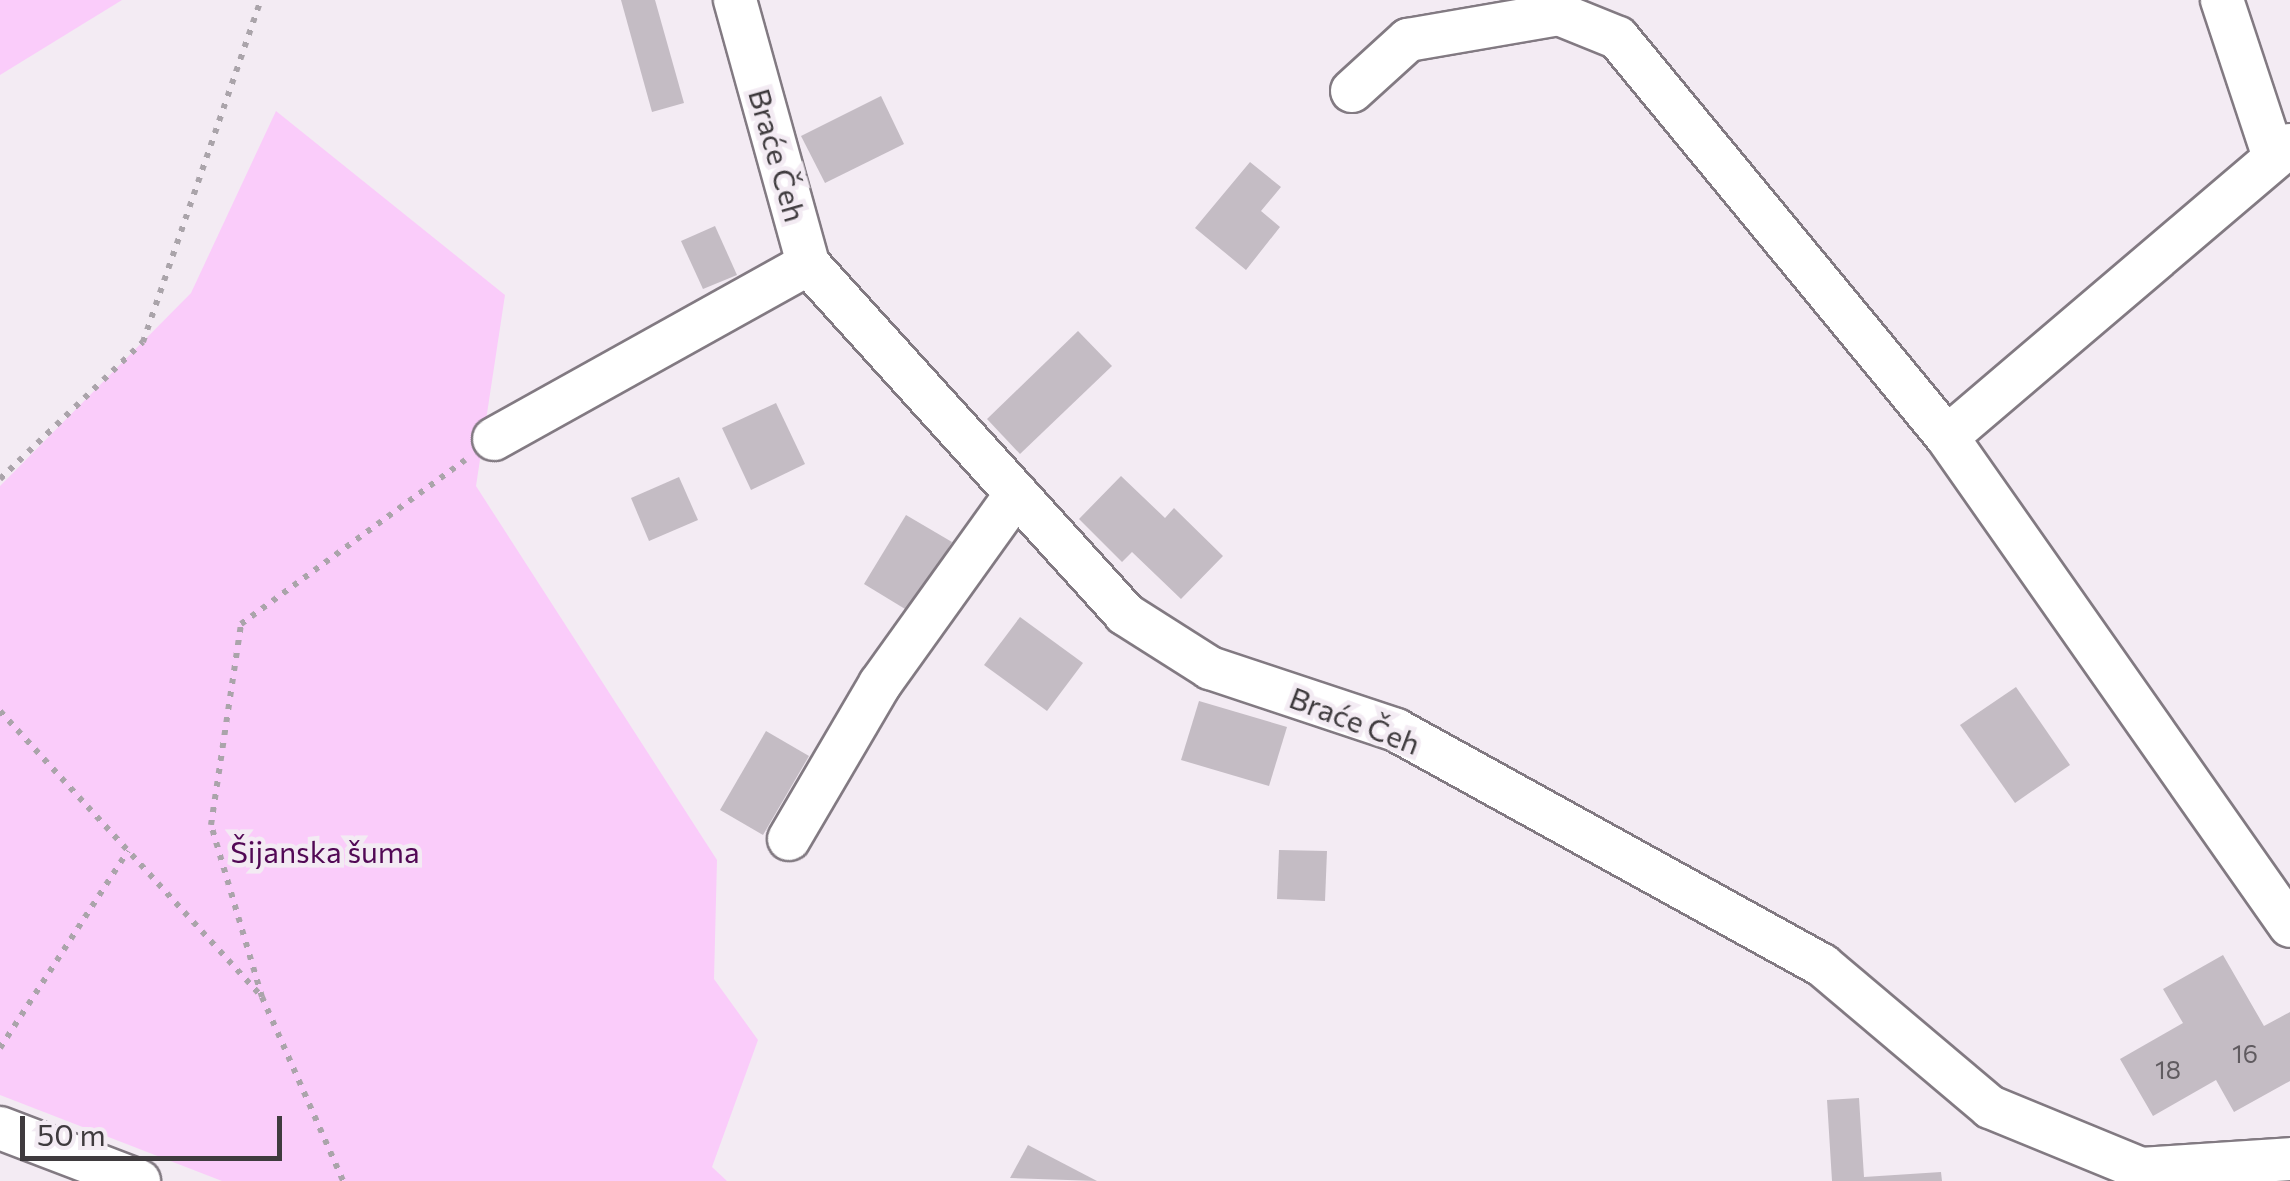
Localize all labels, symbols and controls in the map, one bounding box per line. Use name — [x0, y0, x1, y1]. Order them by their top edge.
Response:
street label: Braće Čeh — [742, 84, 814, 226]
street label: Braće Čeh — [1285, 679, 1425, 761]
park label: Šijanska šuma — [230, 833, 420, 869]
house number: 16 — [2232, 1038, 2258, 1068]
house number: 18 — [2155, 1054, 2181, 1084]
scale bar — [25, 1096, 288, 1158]
text: 50 m — [37, 1115, 106, 1152]

